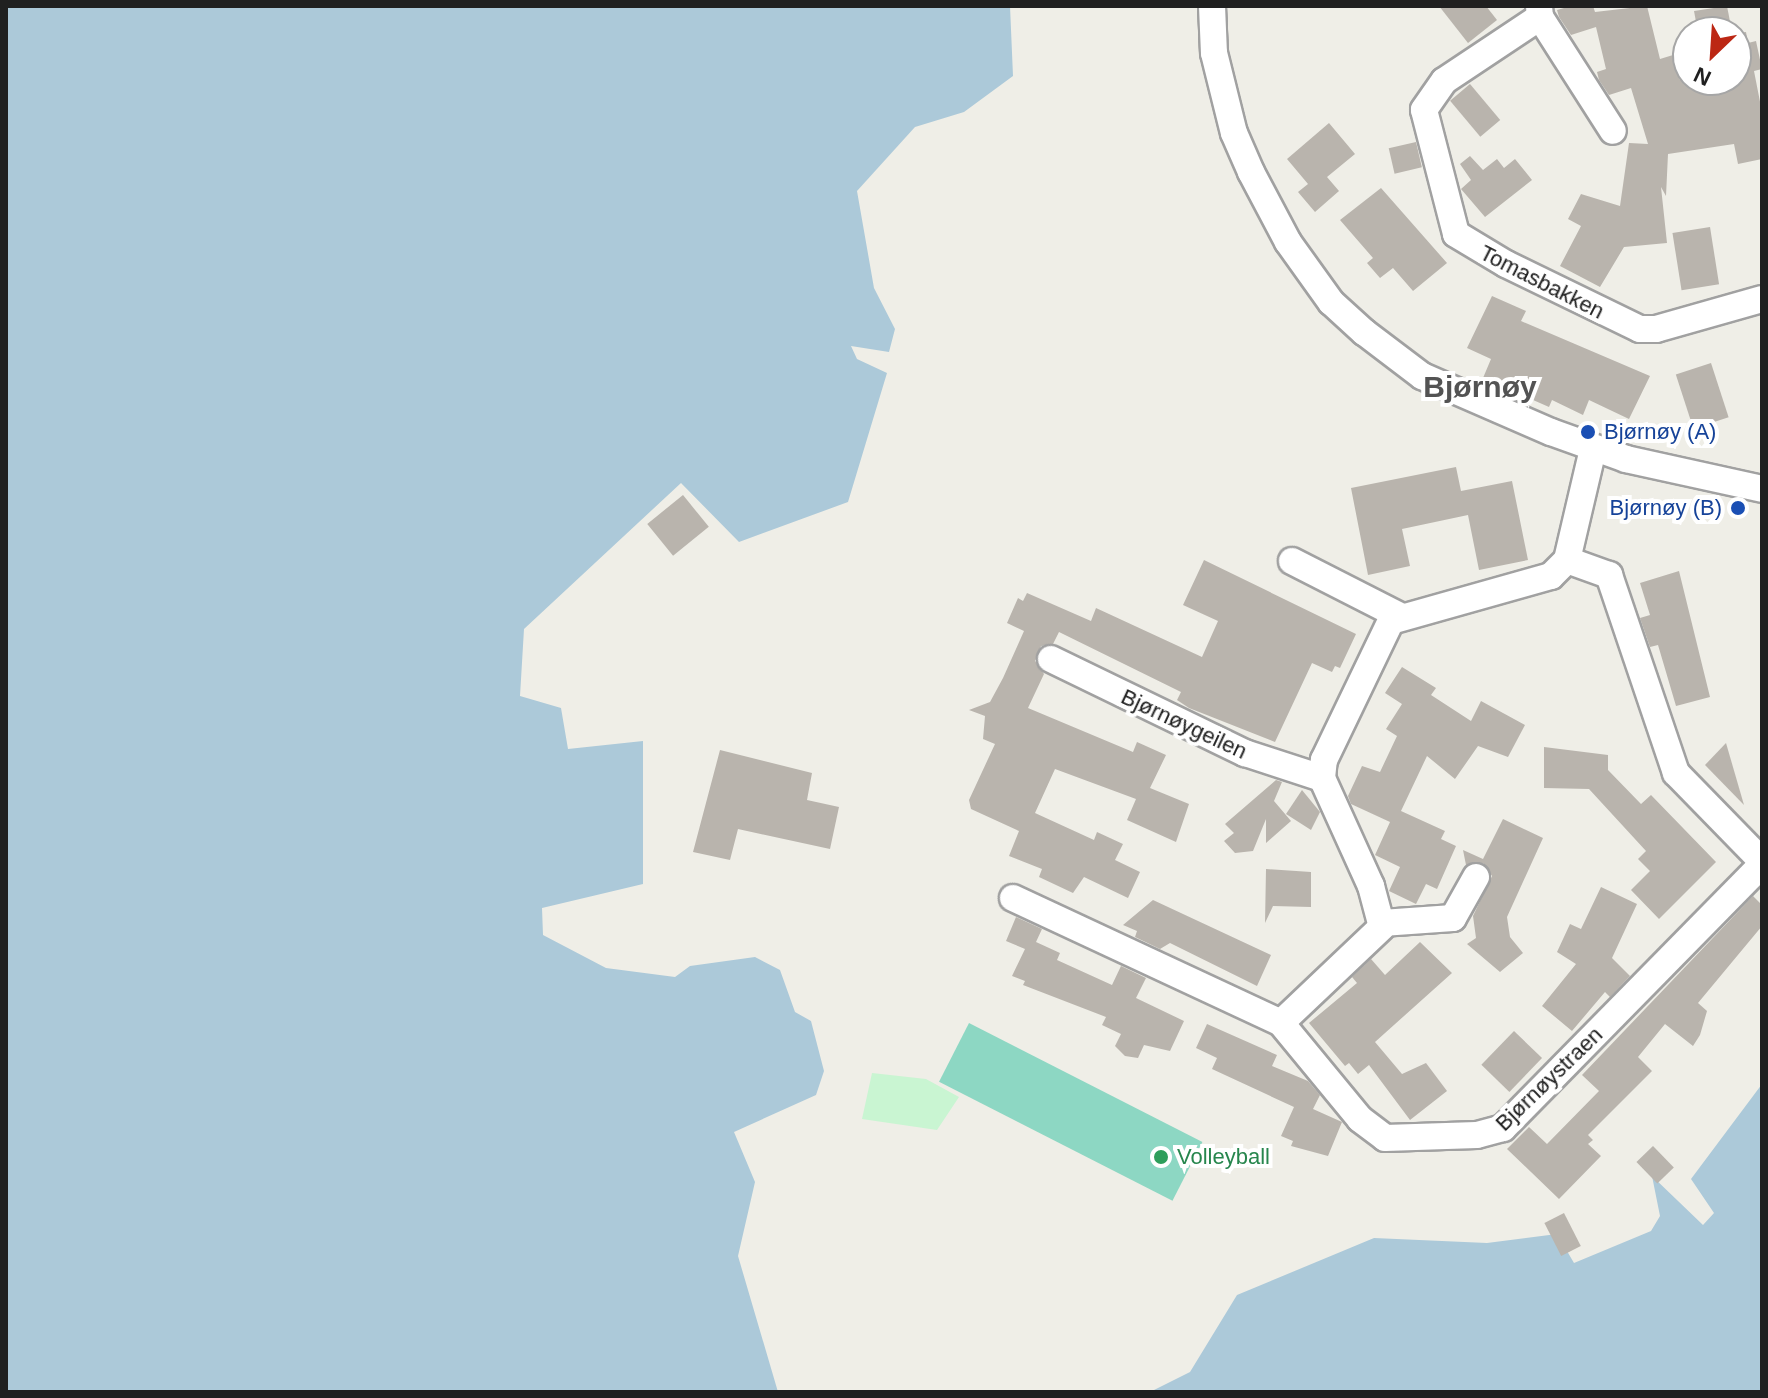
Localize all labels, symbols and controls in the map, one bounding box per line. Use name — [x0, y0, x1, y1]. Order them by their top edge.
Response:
north arrow — [1672, 16, 1752, 96]
text: N — [1690, 62, 1715, 91]
street label: Tomasbakken — [1476, 239, 1608, 325]
district label: Bjørnøy — [1423, 369, 1537, 405]
place label: Bjørnøy (A) — [1604, 419, 1716, 445]
marker: Bjørnøy (A) — [1579, 423, 1597, 441]
place label: Bjørnøy (B) — [1610, 495, 1722, 521]
marker: Bjørnøy (B) — [1729, 499, 1747, 517]
street label: Bjørnøygeilen — [1117, 683, 1251, 765]
street label: Bjørnøystraen — [1490, 1022, 1608, 1136]
place label: Volleyball — [1177, 1144, 1270, 1170]
marker: Volleyball — [1152, 1148, 1170, 1166]

